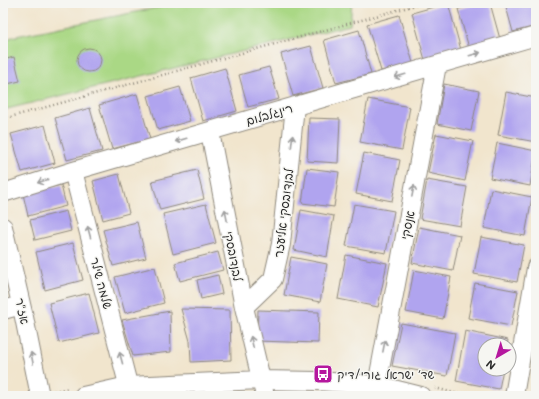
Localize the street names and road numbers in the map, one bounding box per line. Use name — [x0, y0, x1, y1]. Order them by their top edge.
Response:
street label: רינגלבלום — [244, 99, 294, 129]
street label: לבנדובסקי אליעזר — [270, 166, 297, 258]
street label: אנסקי — [396, 209, 418, 241]
street label: לבנדובסקי — [221, 230, 247, 284]
street label: שלמה שילר — [87, 255, 117, 311]
street label: אז"ר — [12, 296, 34, 326]

